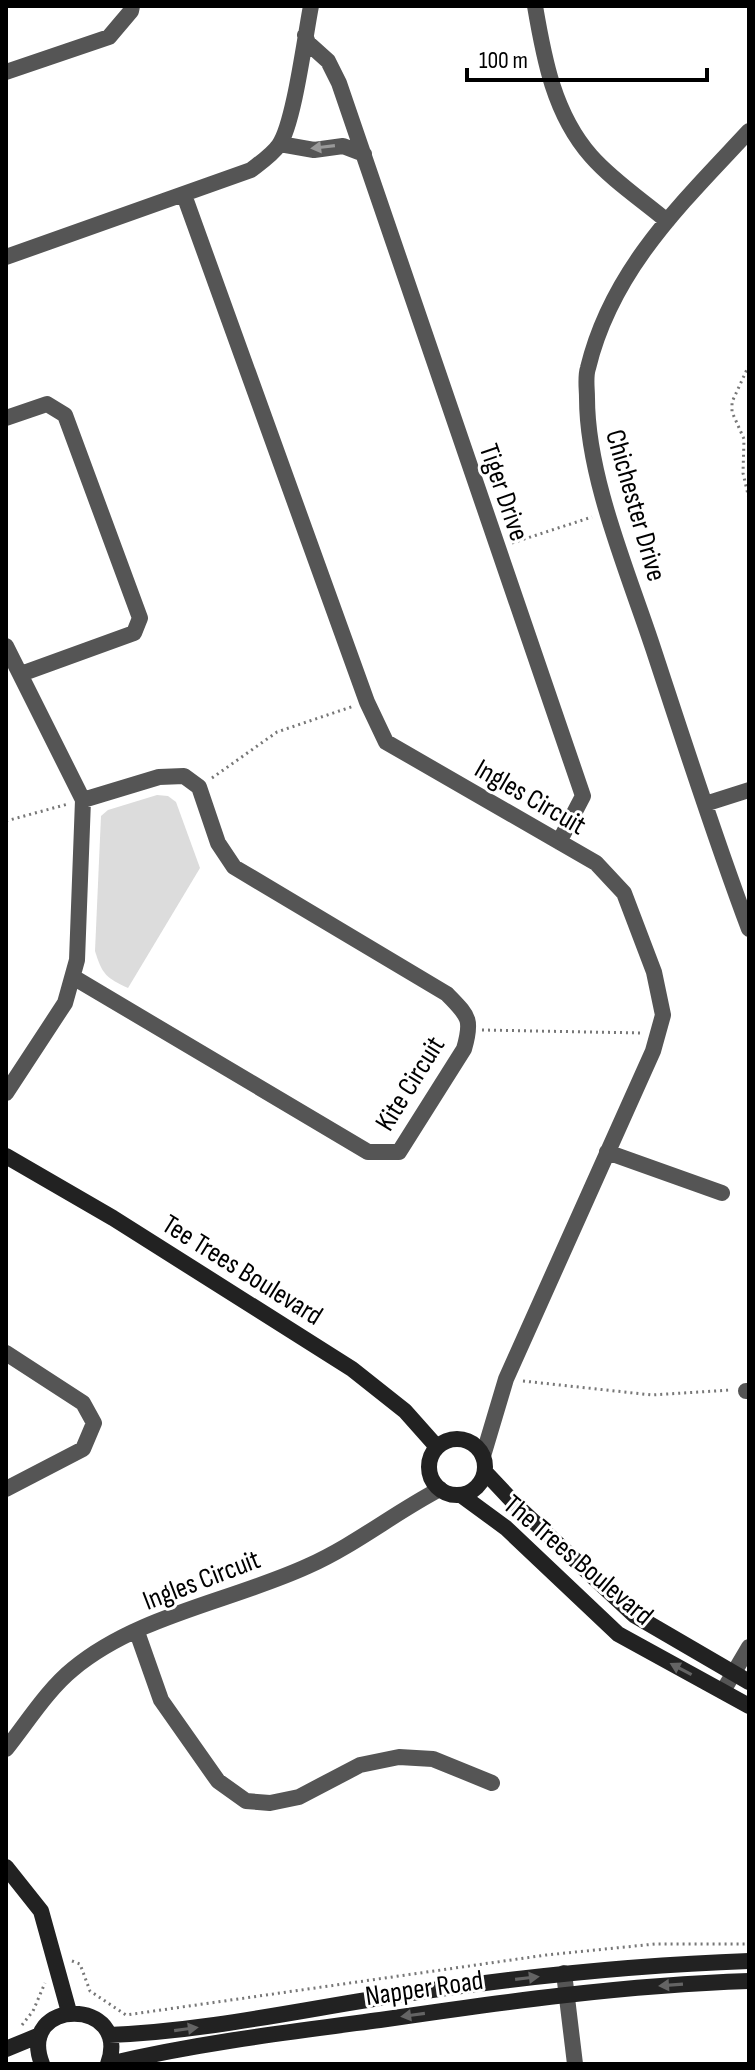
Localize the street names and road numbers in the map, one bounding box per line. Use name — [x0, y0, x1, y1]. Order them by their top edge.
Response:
street label: Chichester Drive — [598, 426, 673, 585]
street label: Tiger Drive — [472, 440, 536, 545]
street label: Ingles Circuit — [469, 752, 592, 842]
street label: Kite Circuit — [368, 1031, 452, 1137]
street label: Tee Trees Boulevard — [156, 1208, 329, 1333]
street label: The Trees Boulevard — [496, 1488, 660, 1632]
street label: Ingles Circuit — [138, 1543, 265, 1618]
street label: Napper Road — [363, 1964, 485, 2013]

